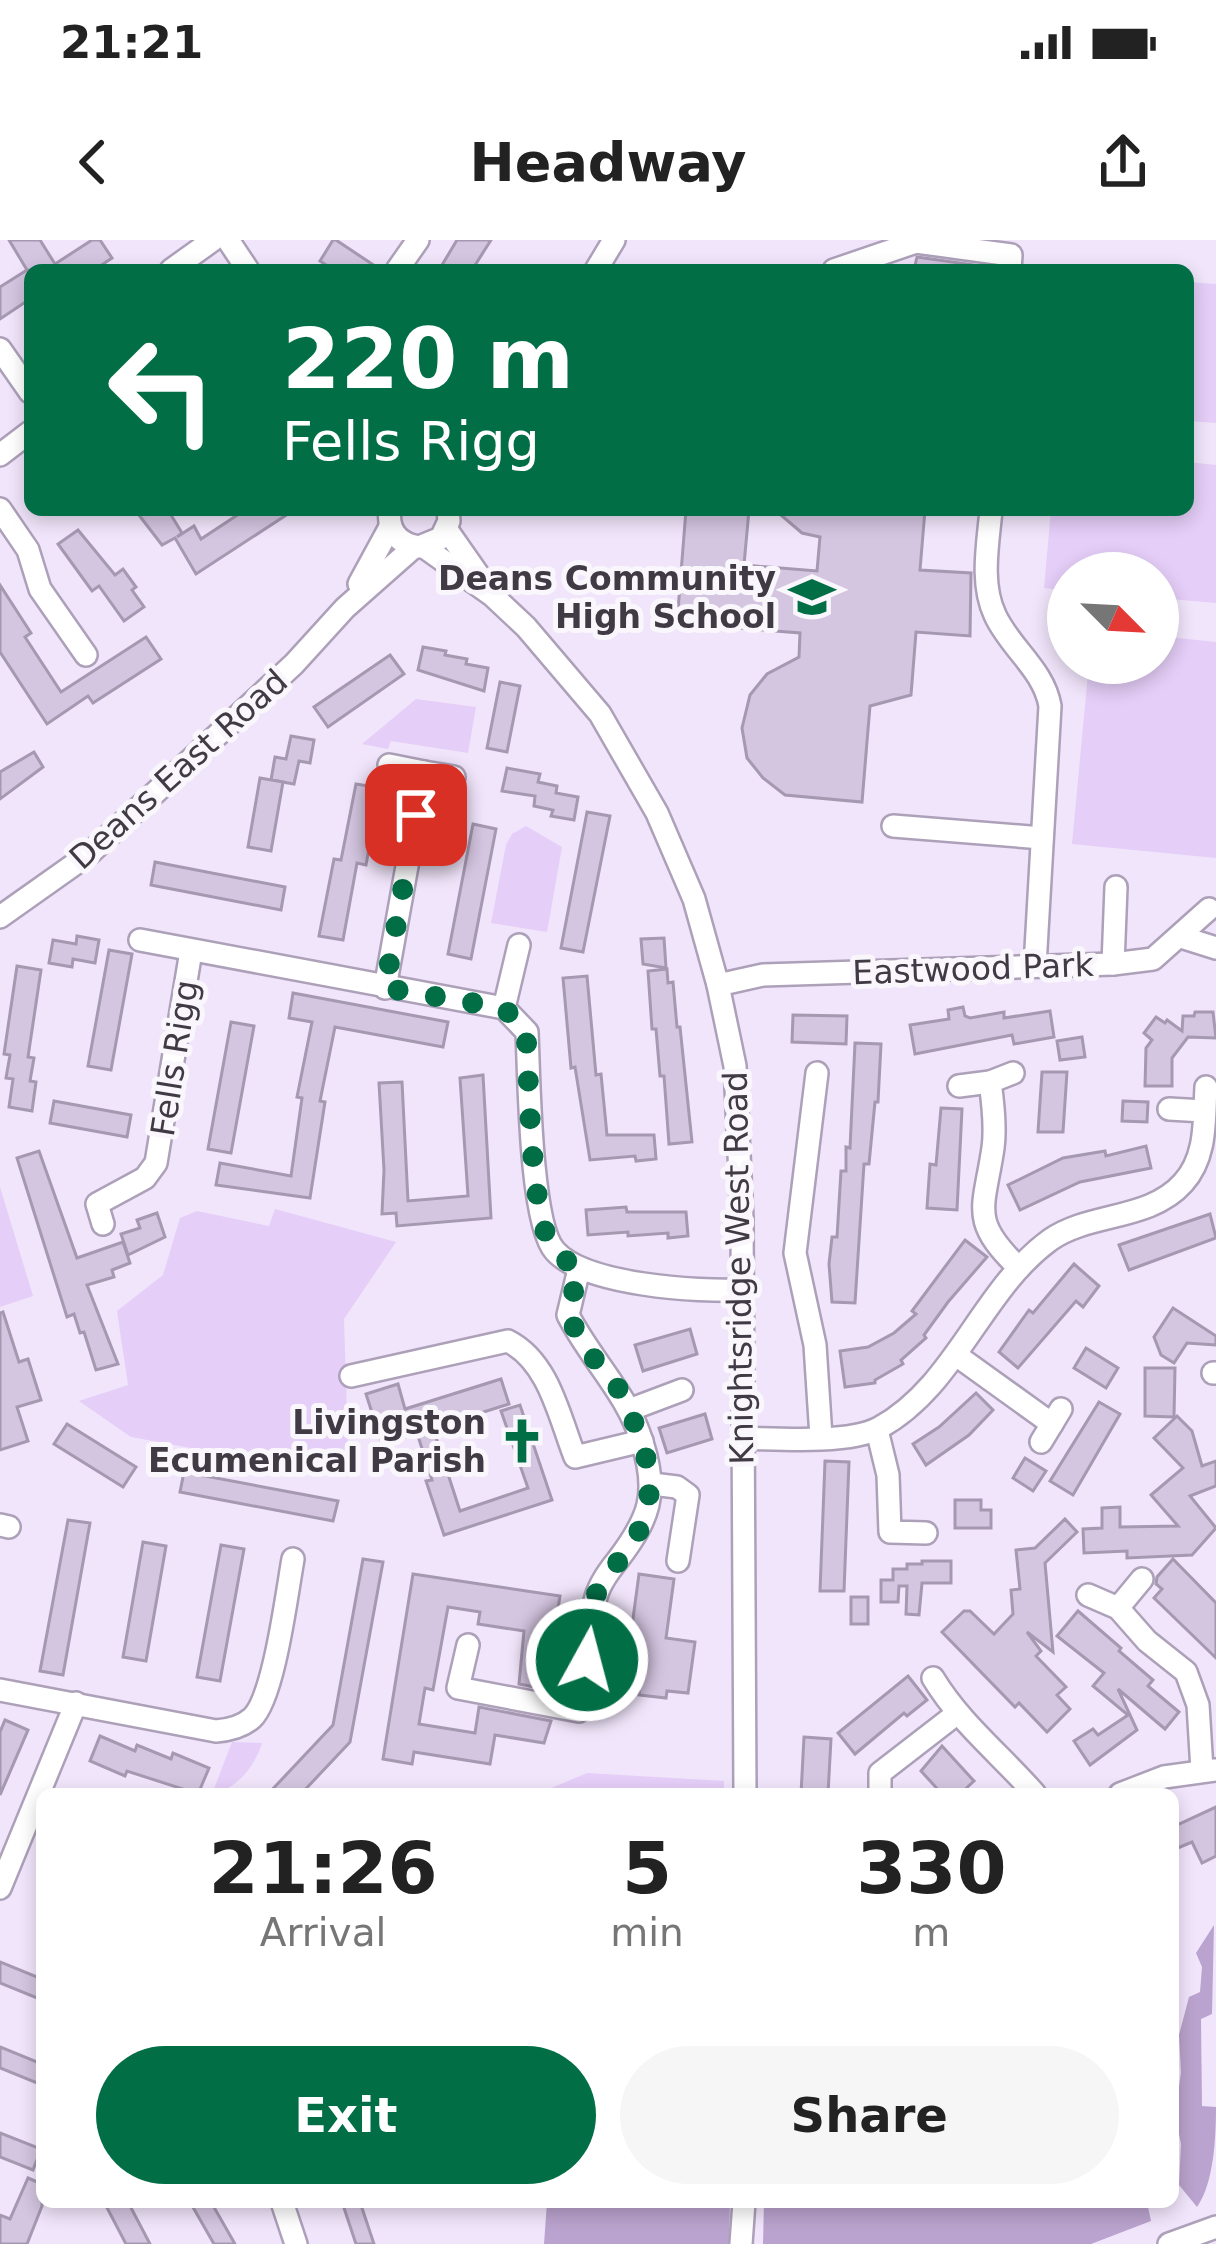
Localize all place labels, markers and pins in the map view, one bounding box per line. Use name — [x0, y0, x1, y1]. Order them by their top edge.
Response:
place label: Deans Community High School — [438, 559, 776, 636]
school or university icon: Deans Community High School — [787, 572, 837, 622]
pin — [365, 764, 467, 866]
place label: Livingston Ecumenical Parish — [148, 1403, 486, 1480]
church icon: Livingston Ecumenical Parish — [497, 1416, 547, 1466]

